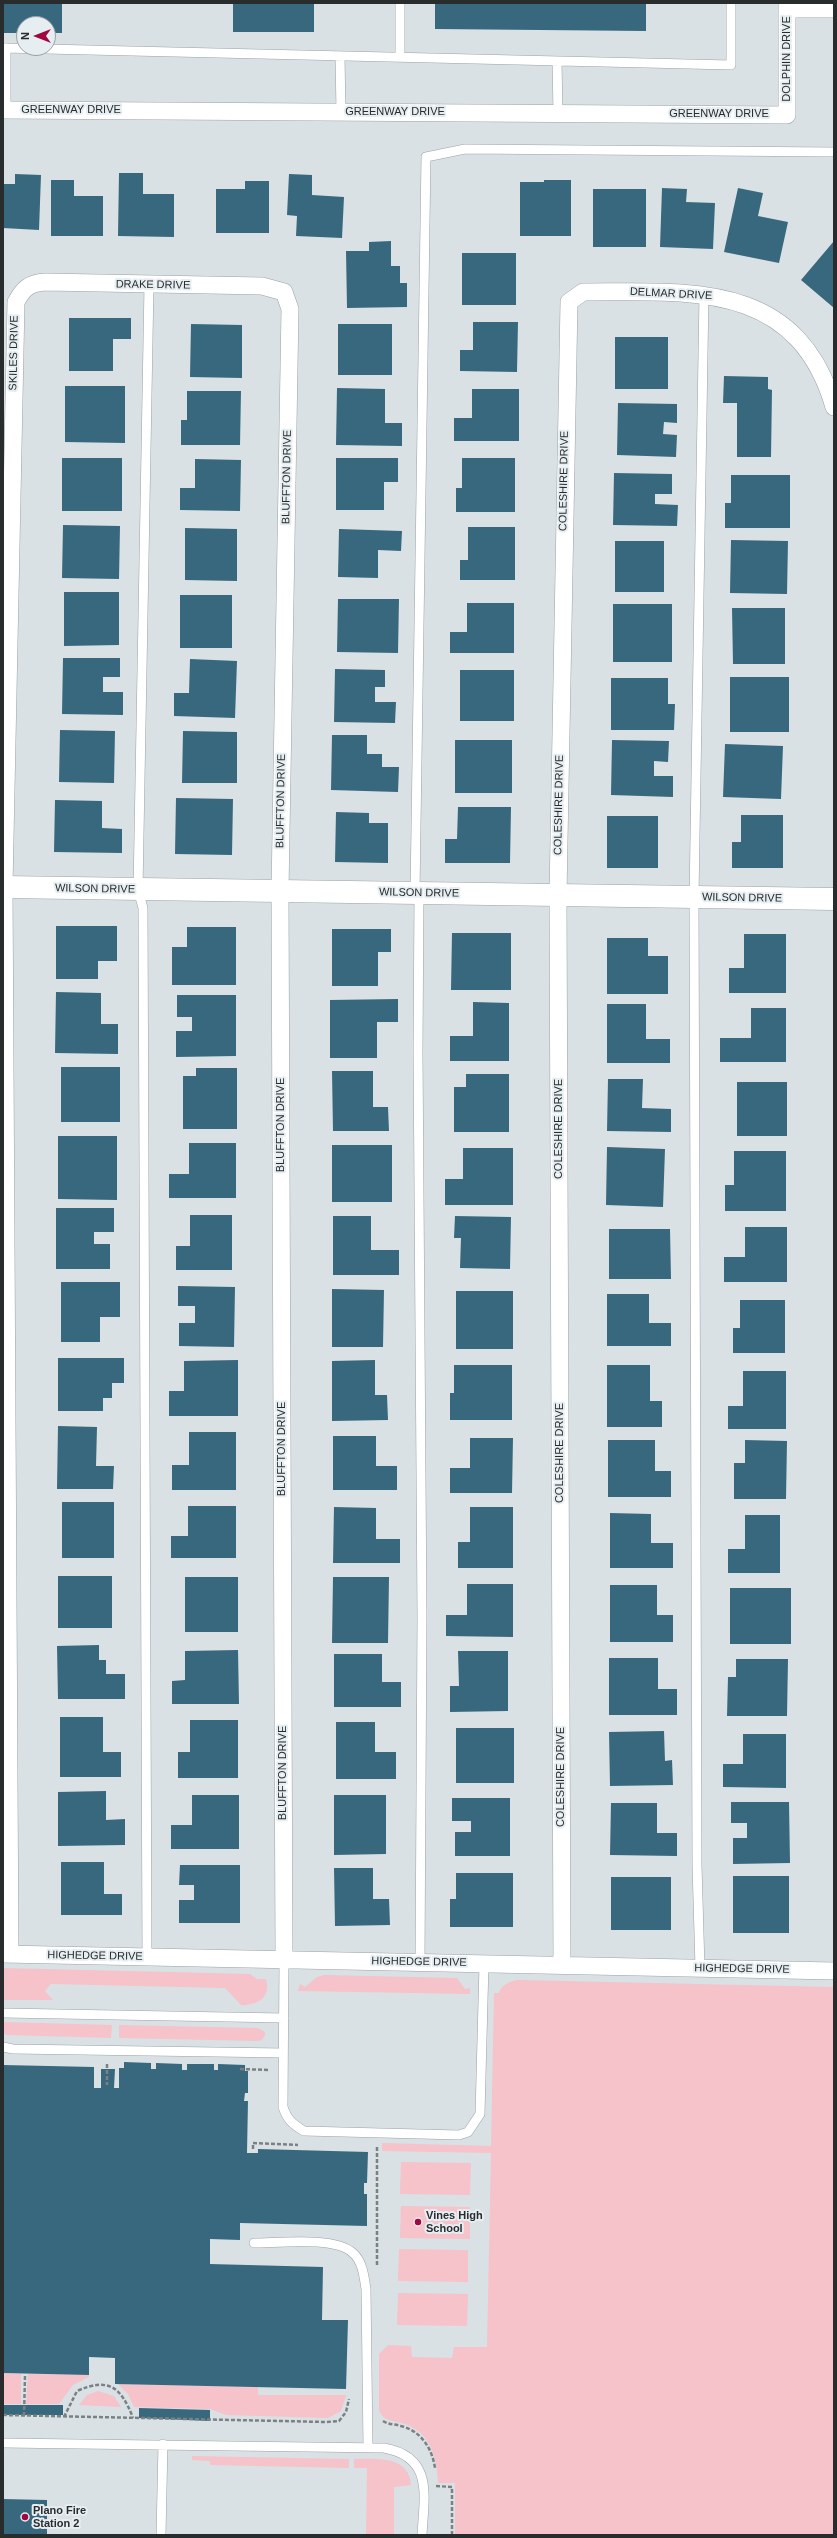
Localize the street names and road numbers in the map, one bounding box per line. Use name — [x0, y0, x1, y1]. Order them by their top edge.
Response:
street label: DOLPHIN DRIVE — [780, 16, 794, 102]
street label: GREENWAY DRIVE — [21, 103, 121, 117]
street label: GREENWAY DRIVE — [345, 105, 445, 119]
street label: GREENWAY DRIVE — [669, 107, 769, 121]
street label: DRAKE DRIVE — [116, 278, 190, 292]
street label: DELMAR DRIVE — [629, 285, 713, 303]
street label: SKILES DRIVE — [7, 315, 21, 391]
street label: BLUFFTON DRIVE — [280, 430, 294, 524]
street label: COLESHIRE DRIVE — [557, 431, 571, 531]
street label: BLUFFTON DRIVE — [274, 754, 288, 848]
street label: COLESHIRE DRIVE — [552, 755, 566, 855]
street label: WILSON DRIVE — [55, 882, 135, 896]
street label: WILSON DRIVE — [379, 886, 459, 900]
street label: WILSON DRIVE — [702, 891, 782, 905]
street label: BLUFFTON DRIVE — [274, 1078, 288, 1172]
street label: COLESHIRE DRIVE — [552, 1079, 566, 1179]
street label: BLUFFTON DRIVE — [275, 1402, 289, 1496]
street label: COLESHIRE DRIVE — [553, 1403, 567, 1503]
street label: BLUFFTON DRIVE — [276, 1726, 290, 1820]
street label: COLESHIRE DRIVE — [554, 1727, 568, 1827]
street label: HIGHEDGE DRIVE — [47, 1949, 143, 1963]
street label: HIGHEDGE DRIVE — [371, 1955, 467, 1969]
street label: HIGHEDGE DRIVE — [694, 1962, 790, 1976]

